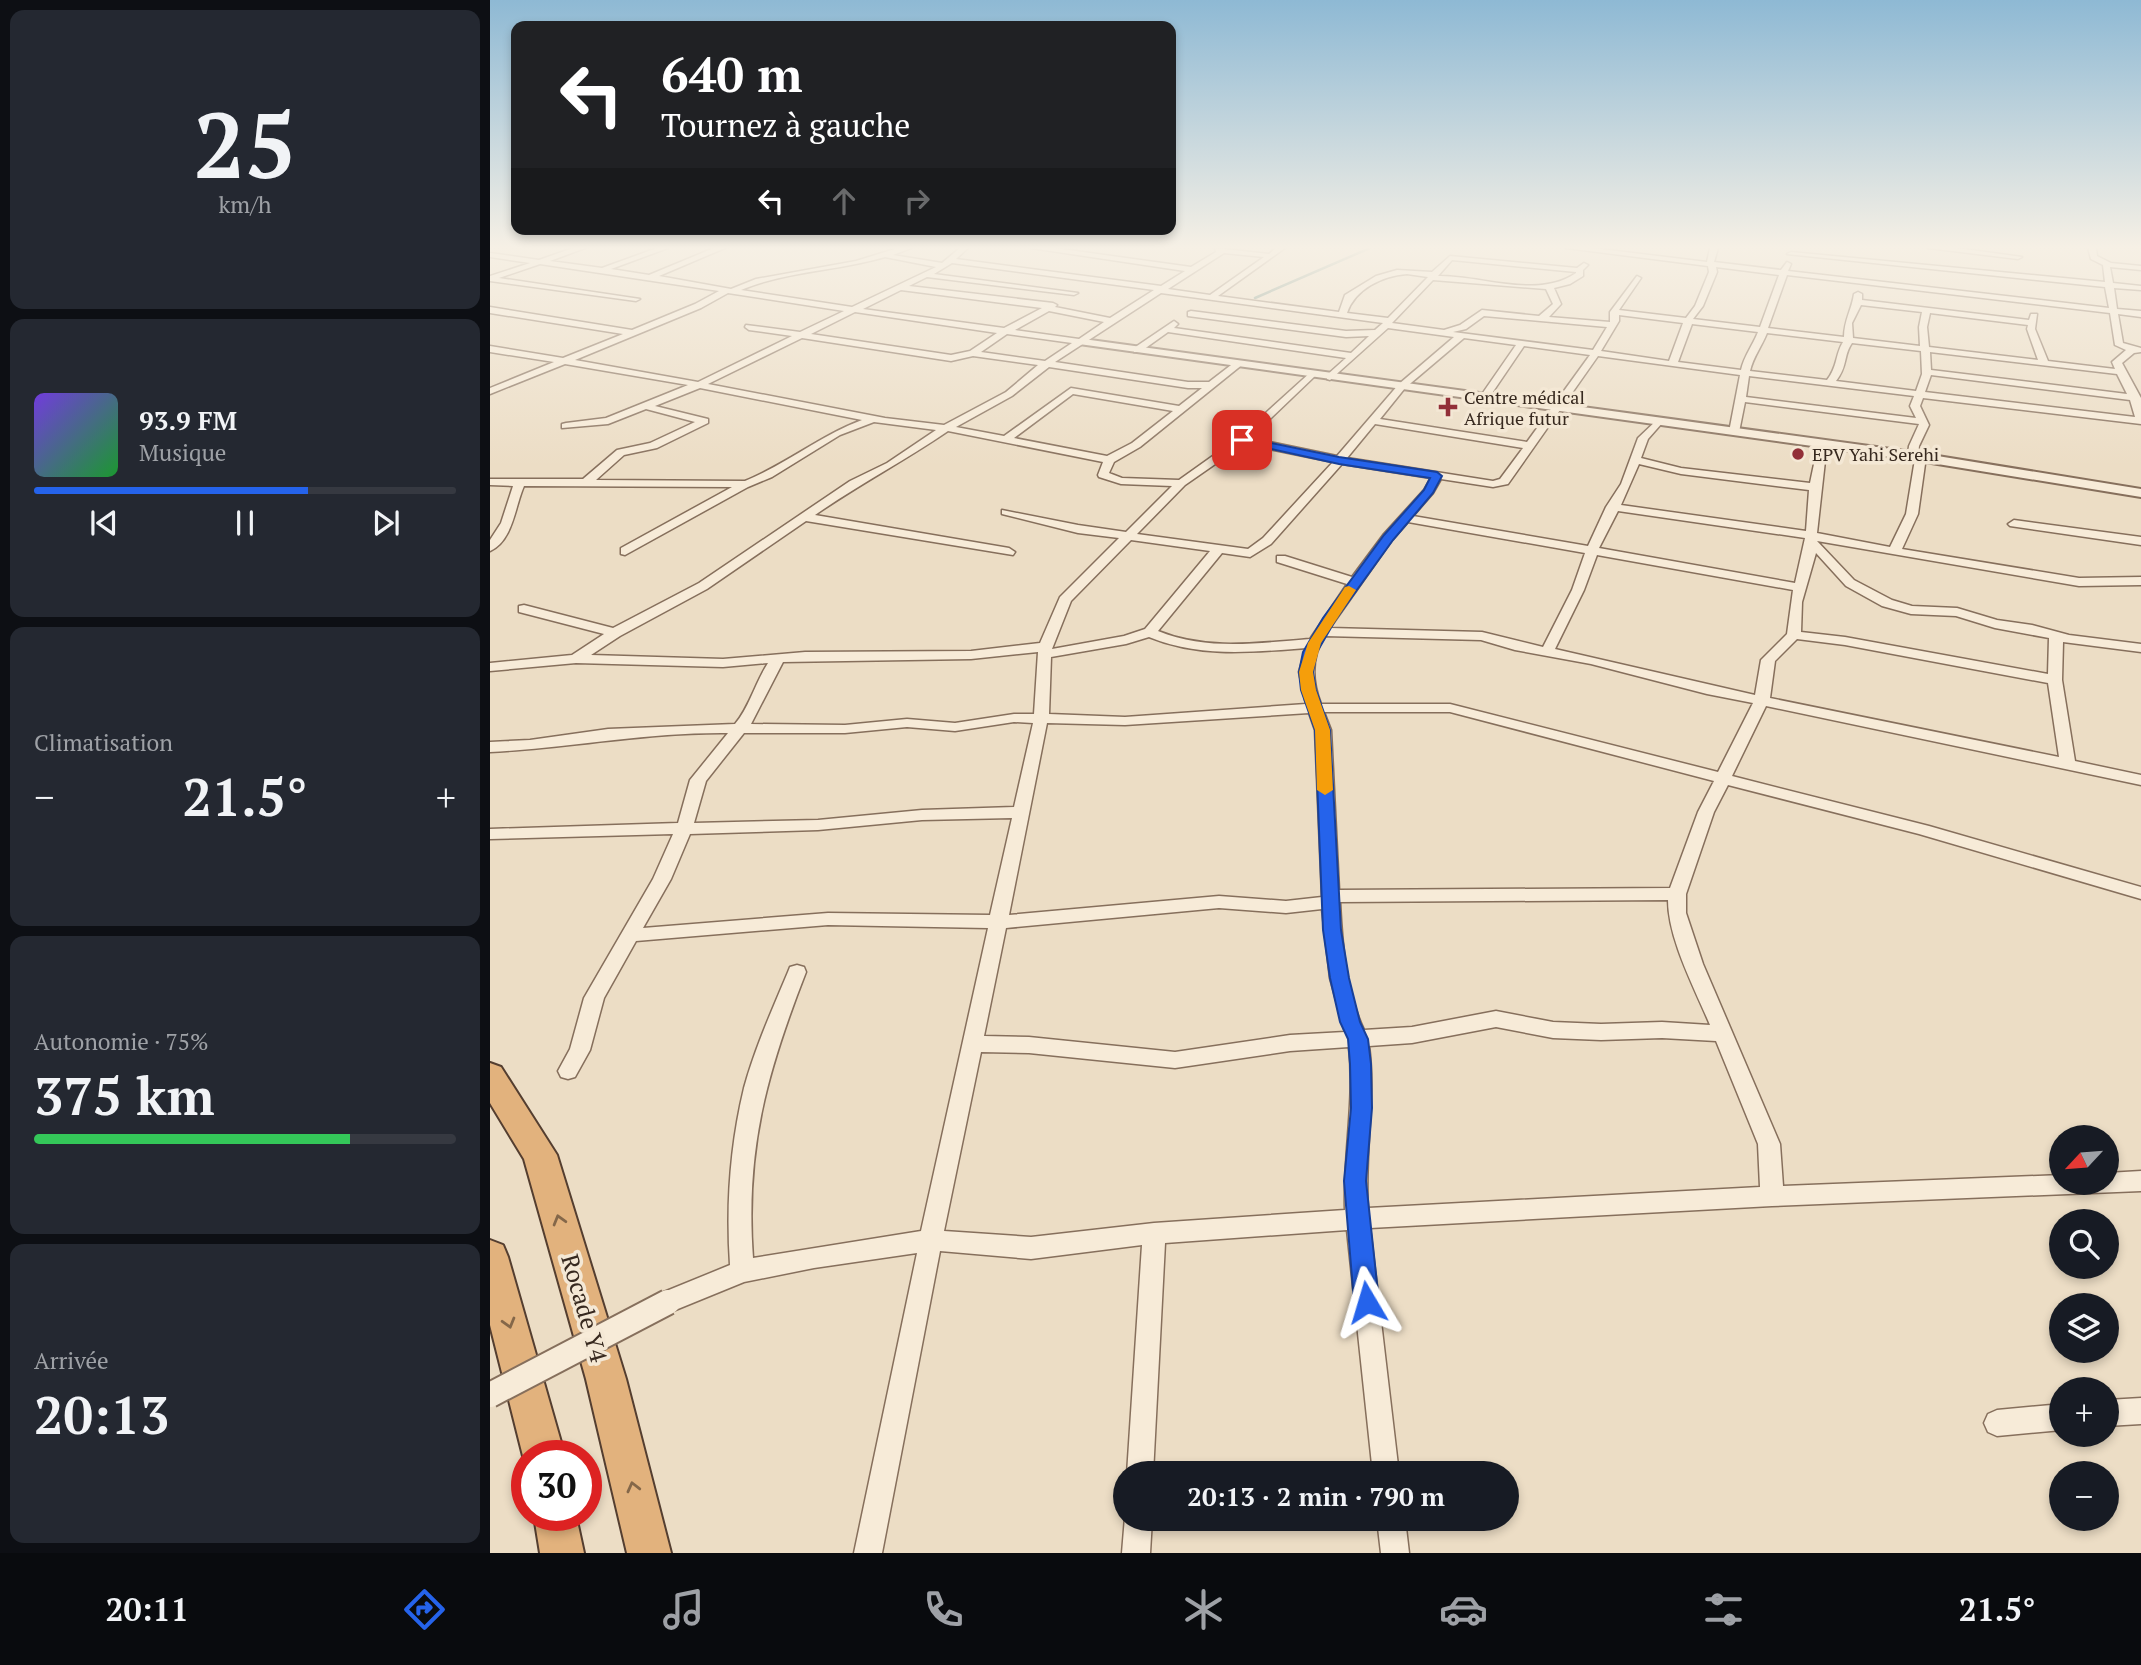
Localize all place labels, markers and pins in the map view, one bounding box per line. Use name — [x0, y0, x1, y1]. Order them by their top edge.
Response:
place label: Centre médical Afrique futur — [1464, 385, 1585, 430]
marker: Centre médical Afrique futur — [1438, 397, 1458, 417]
pin — [1212, 410, 1272, 470]
place label: EPV Yahi Serehi — [1812, 442, 1939, 466]
marker: EPV Yahi Serehi — [1790, 446, 1806, 462]

